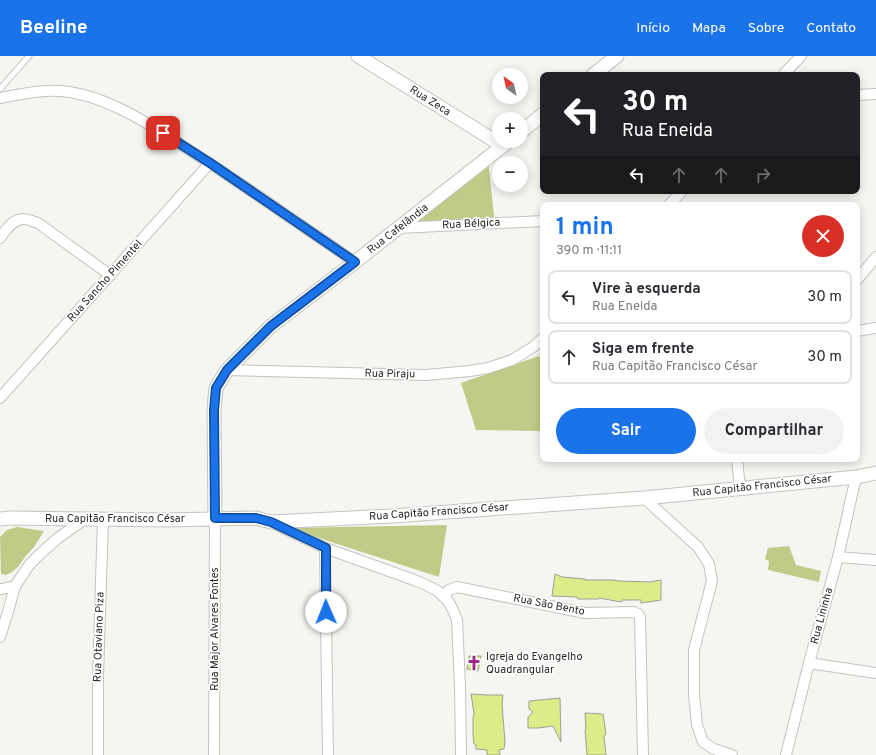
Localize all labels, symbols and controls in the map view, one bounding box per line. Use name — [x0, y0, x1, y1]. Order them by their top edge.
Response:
text: Beeline — [20, 16, 88, 40]
text: Início — [636, 20, 670, 37]
text: Mapa — [692, 20, 726, 37]
text: Sobre — [748, 20, 784, 37]
text: Contato — [806, 20, 856, 37]
north arrow — [492, 68, 528, 104]
map controls — [492, 68, 528, 192]
street label: Rua Zeca — [407, 83, 453, 119]
text: 30 m — [622, 85, 688, 121]
icon: left — [556, 88, 608, 140]
button: + — [492, 112, 528, 148]
pin — [146, 116, 180, 150]
text: Rua Eneida — [622, 120, 713, 143]
icon: arrive — [152, 122, 174, 144]
button: − — [492, 156, 528, 192]
icon: left — [626, 164, 648, 186]
icon: ahead — [668, 164, 690, 186]
icon: ahead — [710, 164, 732, 186]
icon: right — [752, 164, 774, 186]
street label: Rua Cafelândia — [365, 201, 432, 257]
text: 1 min — [556, 213, 614, 243]
street label: Rua Bélgica — [442, 215, 501, 233]
button: close — [802, 215, 844, 257]
street label: Rua Sancho Pimentel — [65, 237, 145, 325]
text: 390 m · 11:11 — [556, 243, 622, 259]
text: Vire à esquerda — [592, 280, 701, 299]
icon: left — [558, 286, 580, 308]
text: 30 m — [807, 288, 842, 307]
text: Rua Eneida — [592, 299, 657, 315]
text: Siga em frente — [592, 340, 694, 359]
icon: ahead — [558, 346, 580, 368]
text: 30 m — [807, 348, 842, 367]
text: Rua Capitão Francisco César — [592, 359, 758, 375]
street label: Rua Piraju — [365, 367, 415, 381]
button: Sair — [556, 408, 696, 454]
button: Compartilhar — [704, 408, 844, 454]
street label: Rua Capitão Francisco César — [692, 472, 833, 500]
street label: Rua Capitão Francisco César — [369, 500, 510, 524]
street label: Rua Capitão Francisco César — [45, 512, 186, 526]
street label: Rua Major Alvares Fontes — [208, 567, 222, 691]
street label: Rua Lininha — [808, 586, 836, 646]
position arrow — [305, 591, 347, 633]
street label: Rua São Bento — [512, 591, 586, 619]
street label: Rua Otaviano Piza — [90, 592, 108, 682]
place label: Igreja do Evangelho Quadrangular — [486, 650, 583, 677]
church icon: Igreja do Evangelho Quadrangular — [465, 654, 483, 672]

